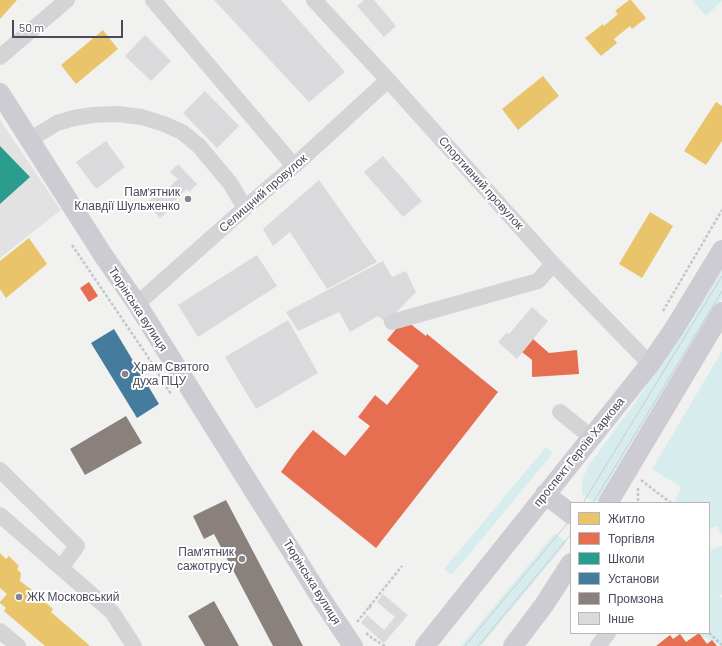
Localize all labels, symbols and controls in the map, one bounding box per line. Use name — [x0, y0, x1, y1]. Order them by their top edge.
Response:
scale bar — [14, 12, 125, 38]
text: 50 m — [19, 20, 44, 34]
street label: Спортивний провулок — [435, 134, 527, 232]
street label: Селищний провулок — [216, 151, 310, 235]
place label: Пам'ятник Клавдії Шульженко — [74, 185, 180, 213]
marker: Пам'ятник Клавдії Шульженко — [183, 194, 193, 204]
street label: Тюрінська вулиця — [105, 264, 171, 354]
place label: Храм Святого духа ПЦУ — [133, 360, 209, 388]
marker: Храм Святого духа ПЦУ — [120, 369, 130, 379]
street label: проспект Героїв Харкова — [530, 394, 628, 510]
legend — [570, 502, 710, 634]
text: Житло — [608, 511, 645, 525]
text: Торгівля — [608, 531, 654, 545]
street label: Тюрінська вулиця — [280, 537, 344, 627]
place label: Пам'ятник сажотрусу — [177, 545, 234, 573]
text: Школи — [608, 551, 645, 565]
marker: Пам'ятник сажотрусу — [237, 554, 247, 564]
text: Установи — [608, 571, 659, 585]
place label: ЖК Московський — [27, 590, 119, 604]
text: Промзона — [608, 591, 663, 605]
marker: ЖК Московський — [14, 592, 24, 602]
text: Інше — [608, 611, 634, 625]

